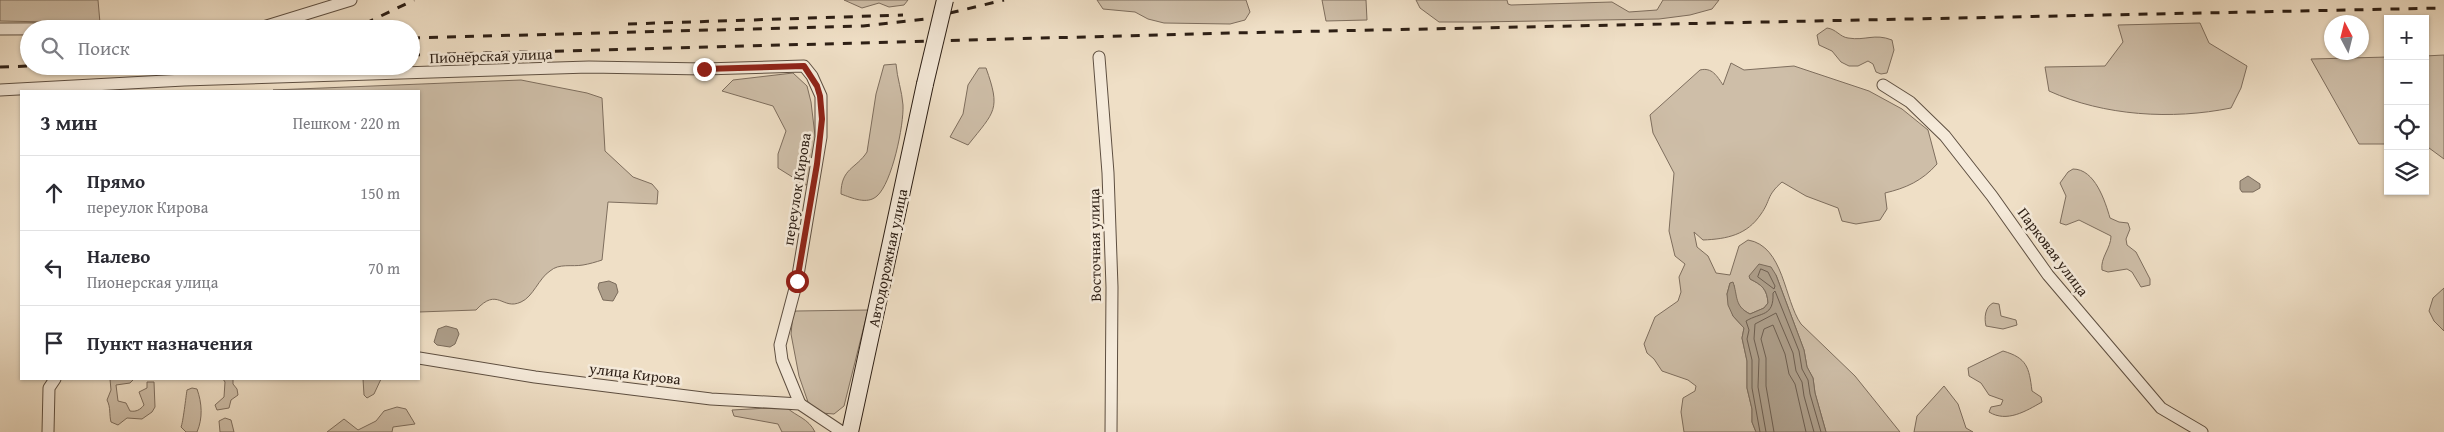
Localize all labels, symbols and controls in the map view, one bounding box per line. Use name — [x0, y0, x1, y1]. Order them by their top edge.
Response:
north arrow — [2324, 15, 2369, 60]
map controls — [2384, 15, 2429, 195]
button: + — [2384, 15, 2429, 60]
search box — [20, 20, 420, 75]
icon: search — [38, 34, 66, 62]
text: Поиск — [78, 34, 130, 62]
street label: Пионерская улица — [429, 43, 554, 68]
route end — [693, 58, 716, 81]
button: − — [2384, 60, 2429, 105]
button: locate — [2384, 105, 2429, 150]
text: 3 мин — [40, 107, 97, 138]
text: Пешком · 220 m — [293, 111, 400, 135]
street label: переулок Кирова — [777, 130, 816, 247]
button: layers — [2384, 150, 2429, 195]
text: Прямо — [87, 167, 145, 195]
icon: ahead — [40, 179, 68, 207]
text: 150 m — [360, 181, 400, 205]
street label: Автодорожная улица — [863, 186, 913, 329]
street label: Восточная улица — [1083, 187, 1106, 302]
text: переулок Кирова — [87, 195, 208, 219]
street label: Парковая улица — [2013, 203, 2094, 301]
text: Налево — [87, 242, 150, 270]
icon: left — [40, 254, 68, 282]
text: 70 m — [368, 256, 400, 280]
text: Пионерская улица — [87, 270, 218, 294]
route start — [786, 270, 809, 293]
icon: arrive — [40, 329, 68, 357]
text: Пункт назначения — [87, 329, 253, 357]
street label: улица Кирова — [587, 357, 683, 390]

